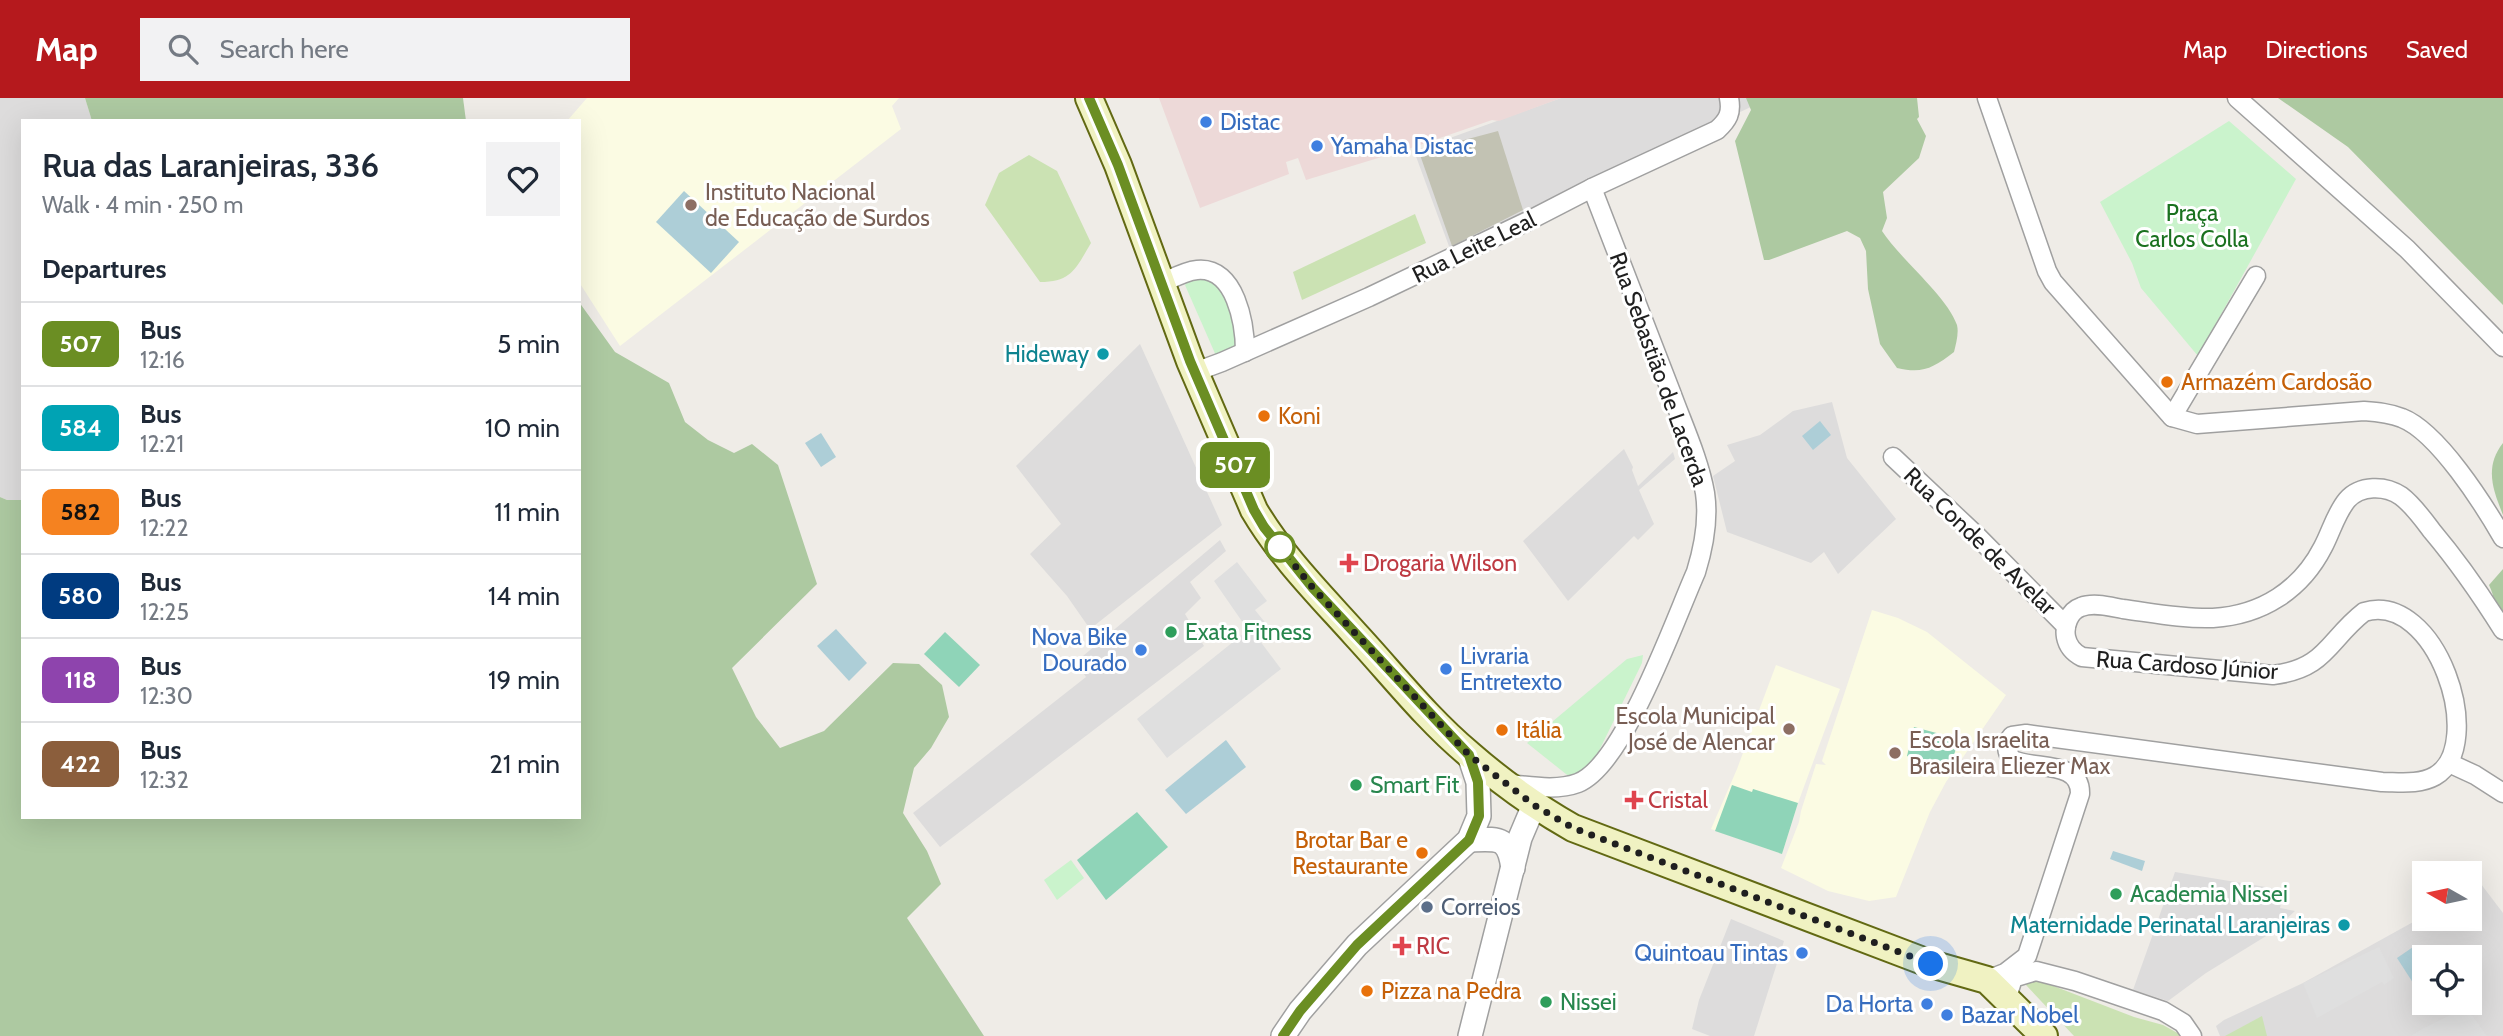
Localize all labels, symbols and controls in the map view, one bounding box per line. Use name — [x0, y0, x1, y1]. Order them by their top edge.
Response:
search box — [140, 18, 630, 81]
text: Map — [35, 29, 98, 69]
icon: search — [164, 30, 202, 68]
text: Search here — [220, 33, 349, 65]
text: Map — [2183, 35, 2227, 64]
text: Directions — [2265, 35, 2368, 64]
text: Saved — [2406, 35, 2468, 64]
place label: Distac — [1220, 108, 1280, 136]
marker: Distac — [1198, 114, 1214, 130]
place label: Yamaha Distac — [1330, 132, 1474, 160]
marker: Yamaha Distac — [1309, 138, 1325, 154]
button: heart — [486, 142, 560, 216]
text: Rua das Laranjeiras, 336 — [42, 145, 379, 185]
place label: Instituto Nacional de Educação de Surdos — [705, 178, 930, 232]
text: Walk · 4 min · 250 m — [42, 191, 244, 219]
marker: Instituto Nacional de Educação de Surdos — [683, 197, 699, 213]
park label: Praça Carlos Colla — [2135, 199, 2249, 253]
street label: Rua Leite Leal — [1408, 205, 1541, 289]
street label: Rua Sebastião de Lacerda — [1604, 248, 1714, 490]
text: Departures — [42, 253, 166, 285]
text: Bus — [140, 314, 181, 346]
text: 5 min — [497, 328, 560, 360]
text: 507 — [59, 329, 102, 358]
place label: Hideway — [1005, 340, 1089, 368]
text: 12:16 — [140, 346, 185, 374]
marker: Hideway — [1095, 346, 1111, 362]
place label: Armazém Cardosão — [2181, 368, 2372, 396]
marker: Armazém Cardosão — [2159, 374, 2175, 390]
text: Bus — [140, 398, 181, 430]
place label: Koni — [1278, 402, 1321, 430]
marker: Koni — [1256, 408, 1272, 424]
text: 10 min — [485, 412, 560, 444]
text: 584 — [59, 413, 102, 442]
text: 12:21 — [140, 430, 184, 458]
line badge: 507 — [1195, 442, 1275, 488]
text: 507 — [1214, 450, 1256, 479]
street label: Rua Conde de Avelar — [1898, 461, 2062, 621]
text: Bus — [140, 482, 181, 514]
text: 11 min — [494, 496, 560, 528]
text: 582 — [60, 497, 101, 526]
text: 12:22 — [140, 514, 188, 542]
unlabelled marker — [1265, 532, 1295, 562]
place label: Drogaria Wilson — [1363, 549, 1517, 577]
marker: Drogaria Wilson — [1341, 555, 1357, 571]
text: Bus — [140, 566, 181, 598]
text: 14 min — [488, 580, 560, 612]
text: 580 — [58, 581, 103, 610]
text: 12:25 — [140, 598, 189, 626]
place label: Exata Fitness — [1185, 618, 1312, 646]
place label: Nova Bike Dourado — [1031, 623, 1127, 677]
marker: Exata Fitness — [1163, 624, 1179, 640]
marker: Nova Bike Dourado — [1133, 642, 1149, 658]
place label: Livraria Entretexto — [1460, 642, 1562, 696]
street label: Rua Cardoso Júnior — [2095, 645, 2280, 685]
text: Bus — [140, 650, 181, 682]
marker: Livraria Entretexto — [1438, 661, 1454, 677]
text: 19 min — [488, 664, 560, 696]
text: 118 — [64, 665, 97, 694]
text: 12:30 — [140, 682, 193, 710]
place label: Escola Municipal José de Alencar — [1615, 702, 1776, 756]
place label: Itália — [1516, 716, 1562, 744]
marker: Escola Municipal José de Alencar — [1781, 721, 1797, 737]
marker: Itália — [1494, 722, 1510, 738]
place label: Escola Israelita Brasileira Eliezer Max — [1909, 726, 2111, 780]
text: Bus — [140, 734, 181, 766]
marker: Escola Israelita Brasileira Eliezer Max — [1887, 745, 1903, 761]
text: 21 min — [489, 748, 560, 780]
text: 422 — [60, 749, 101, 778]
text: 12:32 — [140, 766, 189, 794]
place label: Smart Fit — [1370, 771, 1459, 799]
marker: Smart Fit — [1348, 777, 1364, 793]
place label: Cristal — [1648, 786, 1708, 814]
marker: Cristal — [1626, 792, 1642, 808]
place label: Brotar Bar e Restaurante — [1292, 826, 1408, 880]
marker: Brotar Bar e Restaurante — [1414, 845, 1430, 861]
north arrow — [2412, 861, 2482, 931]
map controls — [2412, 861, 2482, 1015]
place label: Academia Nissei — [2130, 880, 2288, 908]
marker: Academia Nissei — [2108, 886, 2124, 902]
place label: Correios — [1441, 893, 1521, 921]
marker: Correios — [1419, 899, 1435, 915]
place label: Maternidade Perinatal Laranjeiras — [2010, 911, 2330, 939]
marker: Maternidade Perinatal Laranjeiras — [2336, 917, 2352, 933]
place label: RIC — [1416, 932, 1450, 960]
marker: RIC — [1394, 938, 1410, 954]
place label: Quintoau Tintas — [1634, 939, 1788, 967]
marker: Quintoau Tintas — [1794, 945, 1810, 961]
button: locate — [2412, 945, 2482, 1015]
your location — [1913, 946, 1948, 981]
place label: Pizza na Pedra — [1381, 977, 1521, 1005]
marker: Pizza na Pedra — [1359, 983, 1375, 999]
place label: Nissei — [1560, 988, 1617, 1016]
place label: Da Horta — [1826, 990, 1913, 1018]
marker: Nissei — [1538, 994, 1554, 1010]
marker: Da Horta — [1919, 996, 1935, 1012]
place label: Bazar Nobel — [1961, 1001, 2079, 1029]
marker: Bazar Nobel — [1939, 1007, 1955, 1023]

